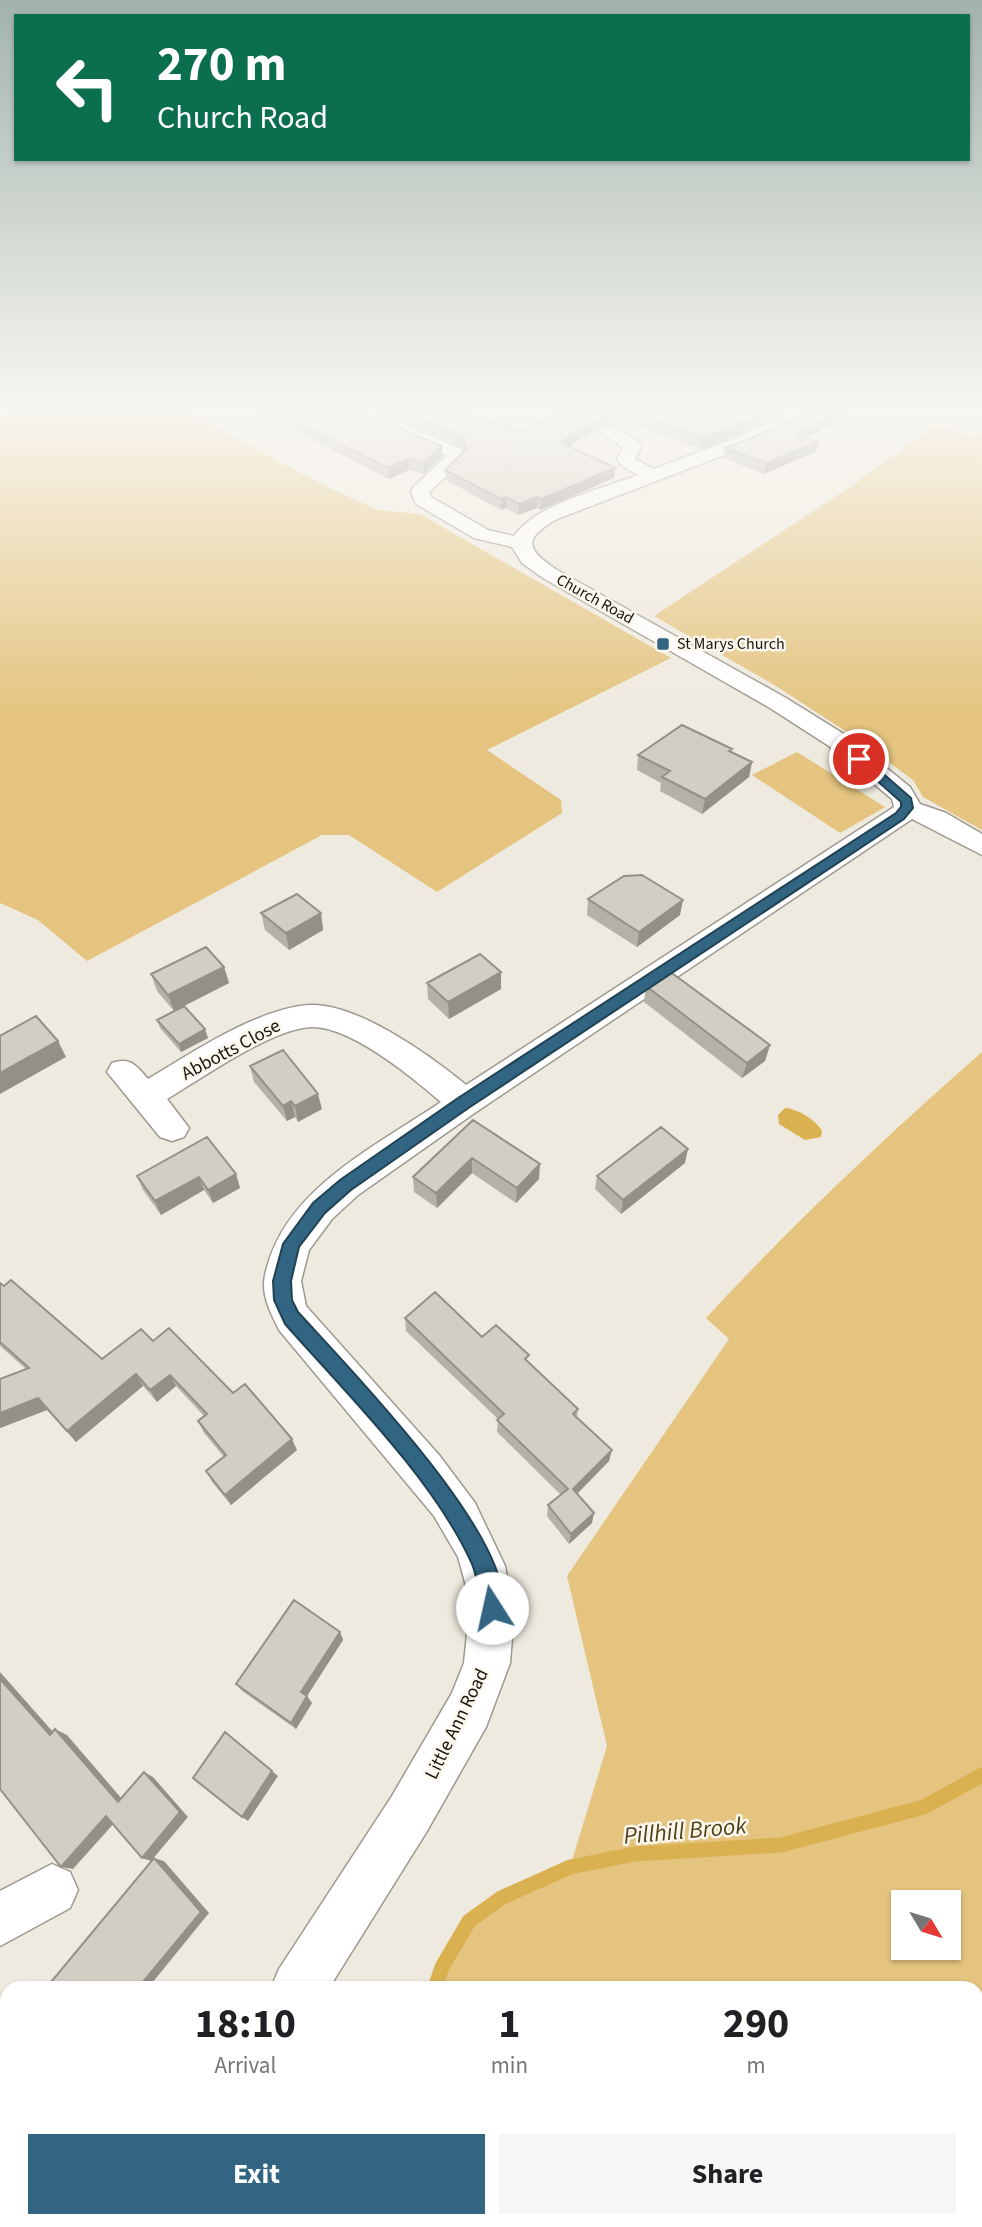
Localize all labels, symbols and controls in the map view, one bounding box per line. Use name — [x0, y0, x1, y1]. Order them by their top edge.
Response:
text: 270 m — [157, 30, 286, 100]
icon: left — [42, 42, 133, 133]
text: Church Road — [157, 95, 328, 141]
street label: Church Road — [552, 569, 638, 629]
place label: St Marys Church — [677, 633, 785, 655]
marker: St Marys Church — [655, 636, 671, 652]
pin — [829, 729, 889, 789]
icon: arrive — [840, 740, 878, 778]
street label: Abbotts Close — [177, 1013, 285, 1087]
position arrow — [455, 1571, 529, 1645]
street label: Little Ann Road — [419, 1664, 495, 1784]
water label: Pillhill Brook — [622, 1808, 749, 1854]
north arrow — [891, 1890, 961, 1960]
map controls — [891, 1890, 961, 1960]
text: 18:10 — [195, 1994, 296, 2054]
text: 1 — [498, 1994, 520, 2054]
text: 290 — [723, 1994, 789, 2054]
text: Arrival — [214, 2049, 276, 2082]
text: min — [491, 2049, 528, 2082]
text: m — [746, 2049, 766, 2082]
button: Exit — [28, 2134, 485, 2214]
button: Share — [499, 2134, 956, 2214]

